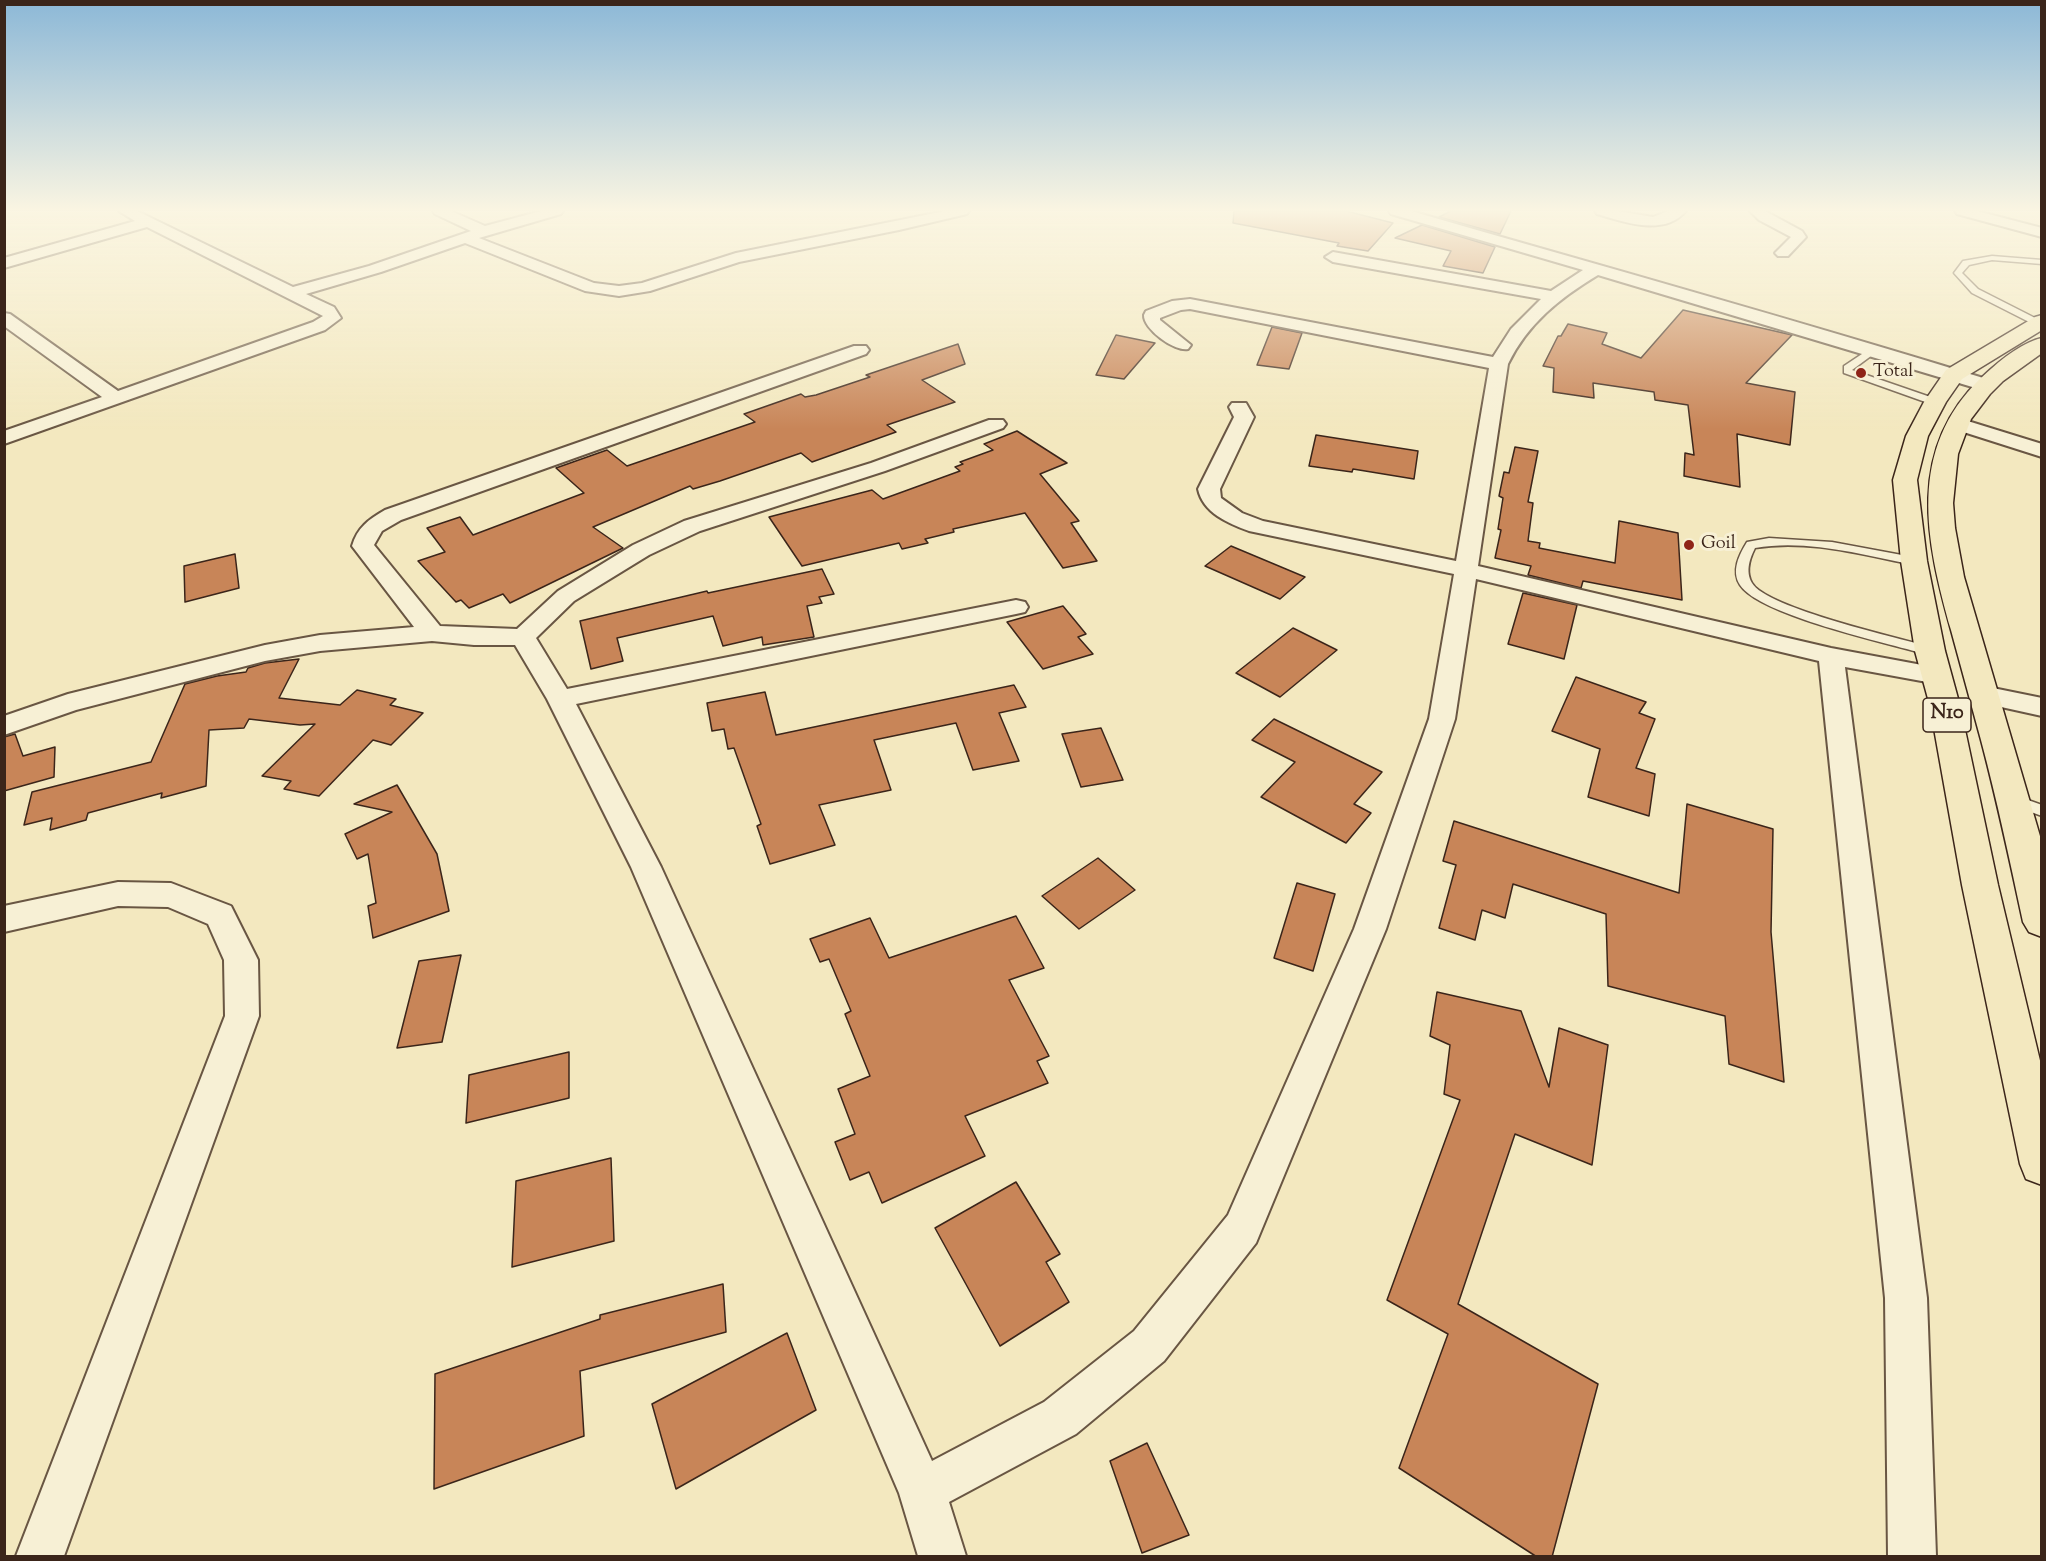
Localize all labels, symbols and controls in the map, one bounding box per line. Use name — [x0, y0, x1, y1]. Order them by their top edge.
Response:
place label: Total — [1873, 362, 1913, 384]
marker: Total — [1854, 366, 1868, 380]
place label: Goil — [1701, 534, 1736, 556]
marker: Goil — [1682, 538, 1696, 552]
road number: N10 — [1923, 698, 1971, 732]

